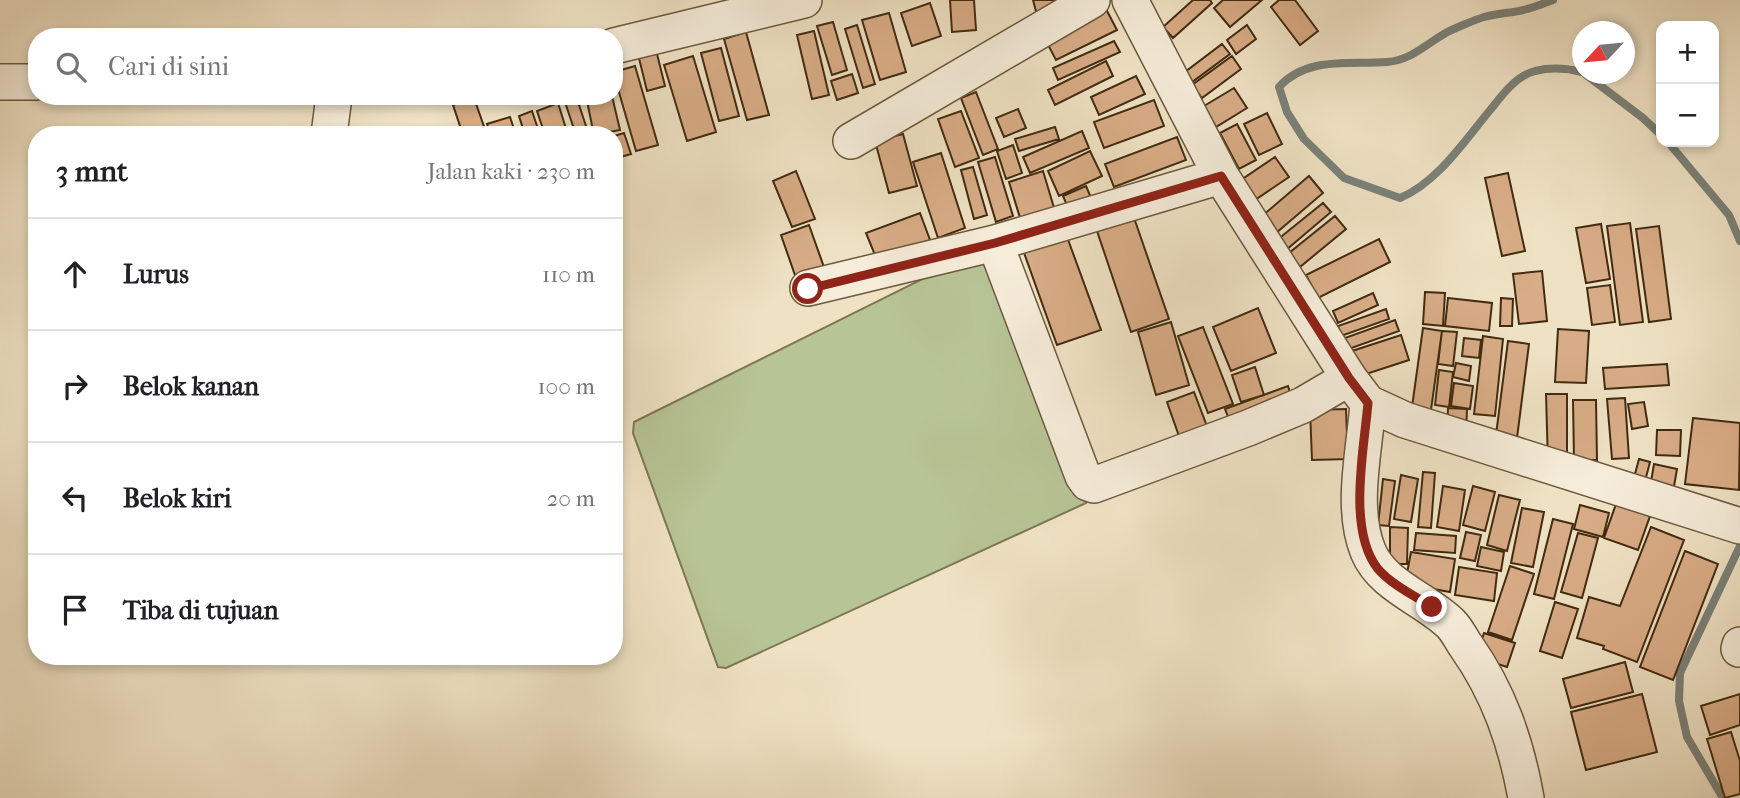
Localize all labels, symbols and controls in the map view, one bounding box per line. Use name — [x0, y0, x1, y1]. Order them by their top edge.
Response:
north arrow — [1572, 21, 1635, 84]
map controls — [1656, 21, 1719, 147]
button: + — [1656, 21, 1719, 84]
search box — [28, 28, 623, 105]
icon: search — [52, 48, 90, 86]
text: Cari di sini — [108, 51, 229, 82]
button: − — [1656, 84, 1719, 147]
text: 3 mnt — [56, 154, 128, 189]
text: Jalan kaki · 230 m — [427, 158, 595, 185]
icon: ahead — [56, 255, 94, 293]
text: Lurus — [123, 259, 189, 290]
text: 110 m — [542, 261, 595, 288]
route start — [792, 273, 823, 304]
icon: right — [56, 367, 94, 405]
text: Belok kanan — [123, 371, 259, 402]
text: 100 m — [537, 373, 595, 400]
icon: left — [56, 479, 94, 517]
text: Belok kiri — [123, 483, 231, 514]
text: 20 m — [546, 485, 595, 512]
icon: arrive — [56, 591, 94, 629]
route end — [1416, 591, 1447, 622]
text: Tiba di tujuan — [123, 595, 279, 626]

